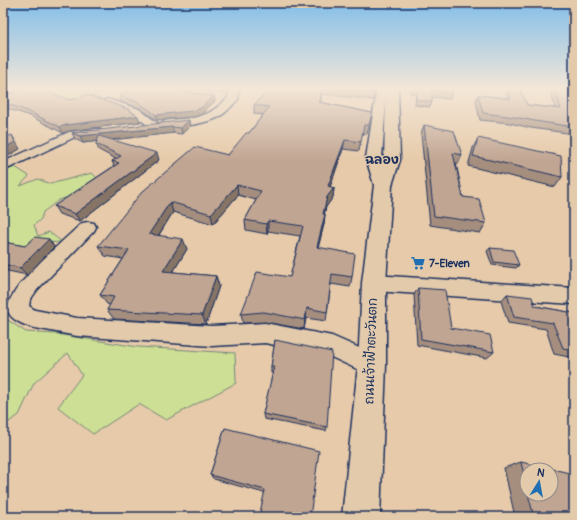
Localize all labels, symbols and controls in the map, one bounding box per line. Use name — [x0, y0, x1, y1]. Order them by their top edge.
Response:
district label: ฉลอง — [365, 152, 399, 168]
supermarket icon: 7-Eleven — [410, 255, 426, 271]
place label: 7-Eleven — [429, 257, 470, 270]
street label: ถนนเจ้าฟ้าตะวันตก — [360, 297, 381, 405]
north arrow — [519, 462, 559, 502]
text: N — [536, 466, 546, 480]

